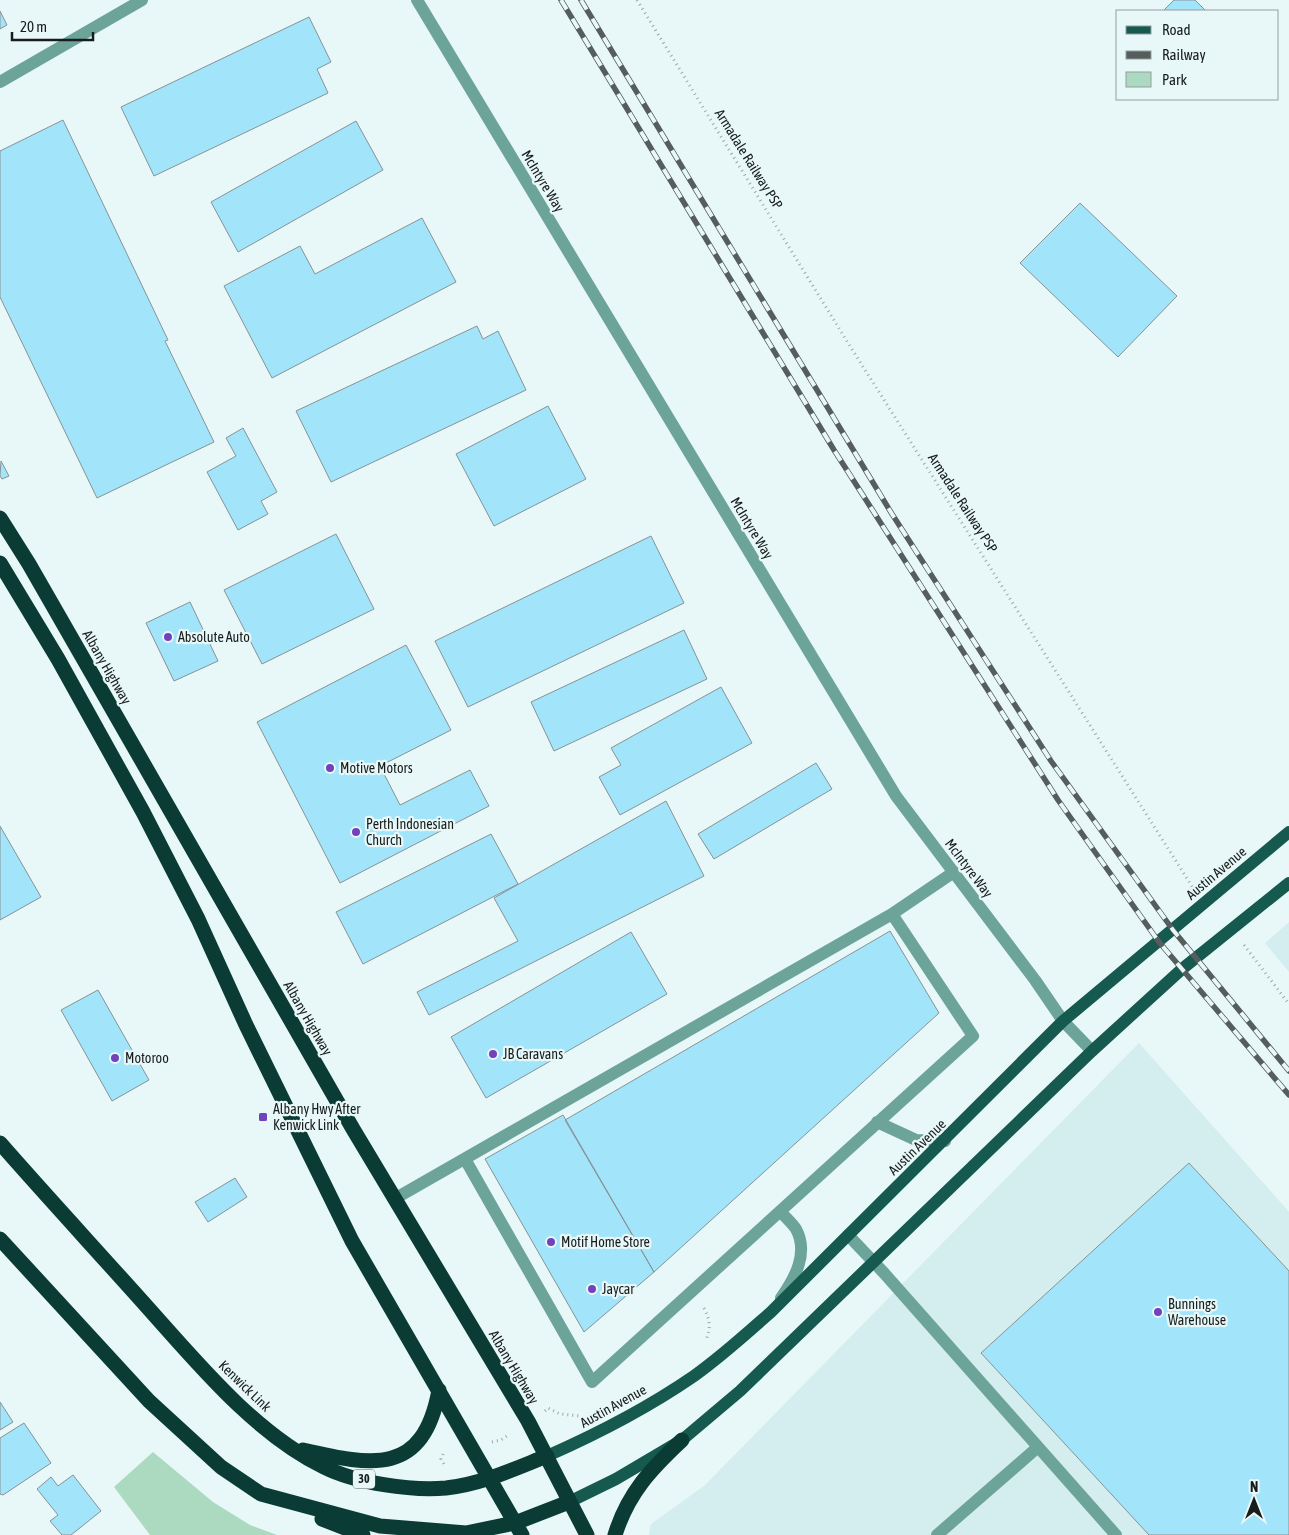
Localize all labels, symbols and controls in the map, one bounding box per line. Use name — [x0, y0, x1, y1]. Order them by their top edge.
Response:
scale bar — [12, 10, 94, 42]
legend — [1116, 10, 1279, 100]
text: 20 m — [20, 18, 47, 35]
text: Road — [1162, 21, 1191, 38]
text: Railway — [1162, 46, 1206, 63]
text: Park — [1162, 71, 1187, 88]
street label: Armadale Railway PSP — [712, 106, 786, 212]
street label: McIntyre Way — [518, 147, 568, 215]
street label: Armadale Railway PSP — [925, 450, 1001, 556]
street label: McIntyre Way — [727, 494, 777, 562]
street label: Albany Highway — [79, 627, 135, 707]
place label: Absolute Auto — [178, 629, 250, 645]
marker: Absolute Auto — [162, 631, 174, 643]
place label: Motive Motors — [340, 760, 413, 776]
marker: Motive Motors — [324, 762, 336, 774]
place label: Perth Indonesian Church — [366, 816, 454, 848]
marker: Perth Indonesian Church — [350, 826, 362, 838]
street label: McIntyre Way — [942, 836, 996, 901]
street label: Austin Avenue — [1183, 843, 1249, 903]
street label: Albany Highway — [280, 978, 336, 1058]
place label: JB Caravans — [503, 1046, 563, 1062]
marker: JB Caravans — [487, 1048, 499, 1060]
place label: Motoroo — [125, 1050, 169, 1066]
marker: Motoroo — [109, 1052, 121, 1064]
place label: Albany Hwy After Kenwick Link — [273, 1101, 361, 1133]
marker: Albany Hwy After Kenwick Link — [257, 1111, 269, 1123]
street label: Austin Avenue — [885, 1116, 949, 1178]
place label: Motif Home Store — [561, 1234, 650, 1250]
marker: Motif Home Store — [545, 1236, 557, 1248]
place label: Jaycar — [602, 1281, 635, 1297]
marker: Jaycar — [586, 1283, 598, 1295]
place label: Bunnings Warehouse — [1168, 1296, 1226, 1328]
marker: Bunnings Warehouse — [1152, 1306, 1164, 1318]
street label: Albany Highway — [486, 1327, 542, 1407]
street label: Kenwick Link — [216, 1357, 274, 1415]
street label: Austin Avenue — [577, 1381, 649, 1431]
road number: 30 — [353, 1470, 375, 1488]
north arrow — [1229, 1475, 1279, 1525]
text: N — [1250, 1479, 1258, 1495]

